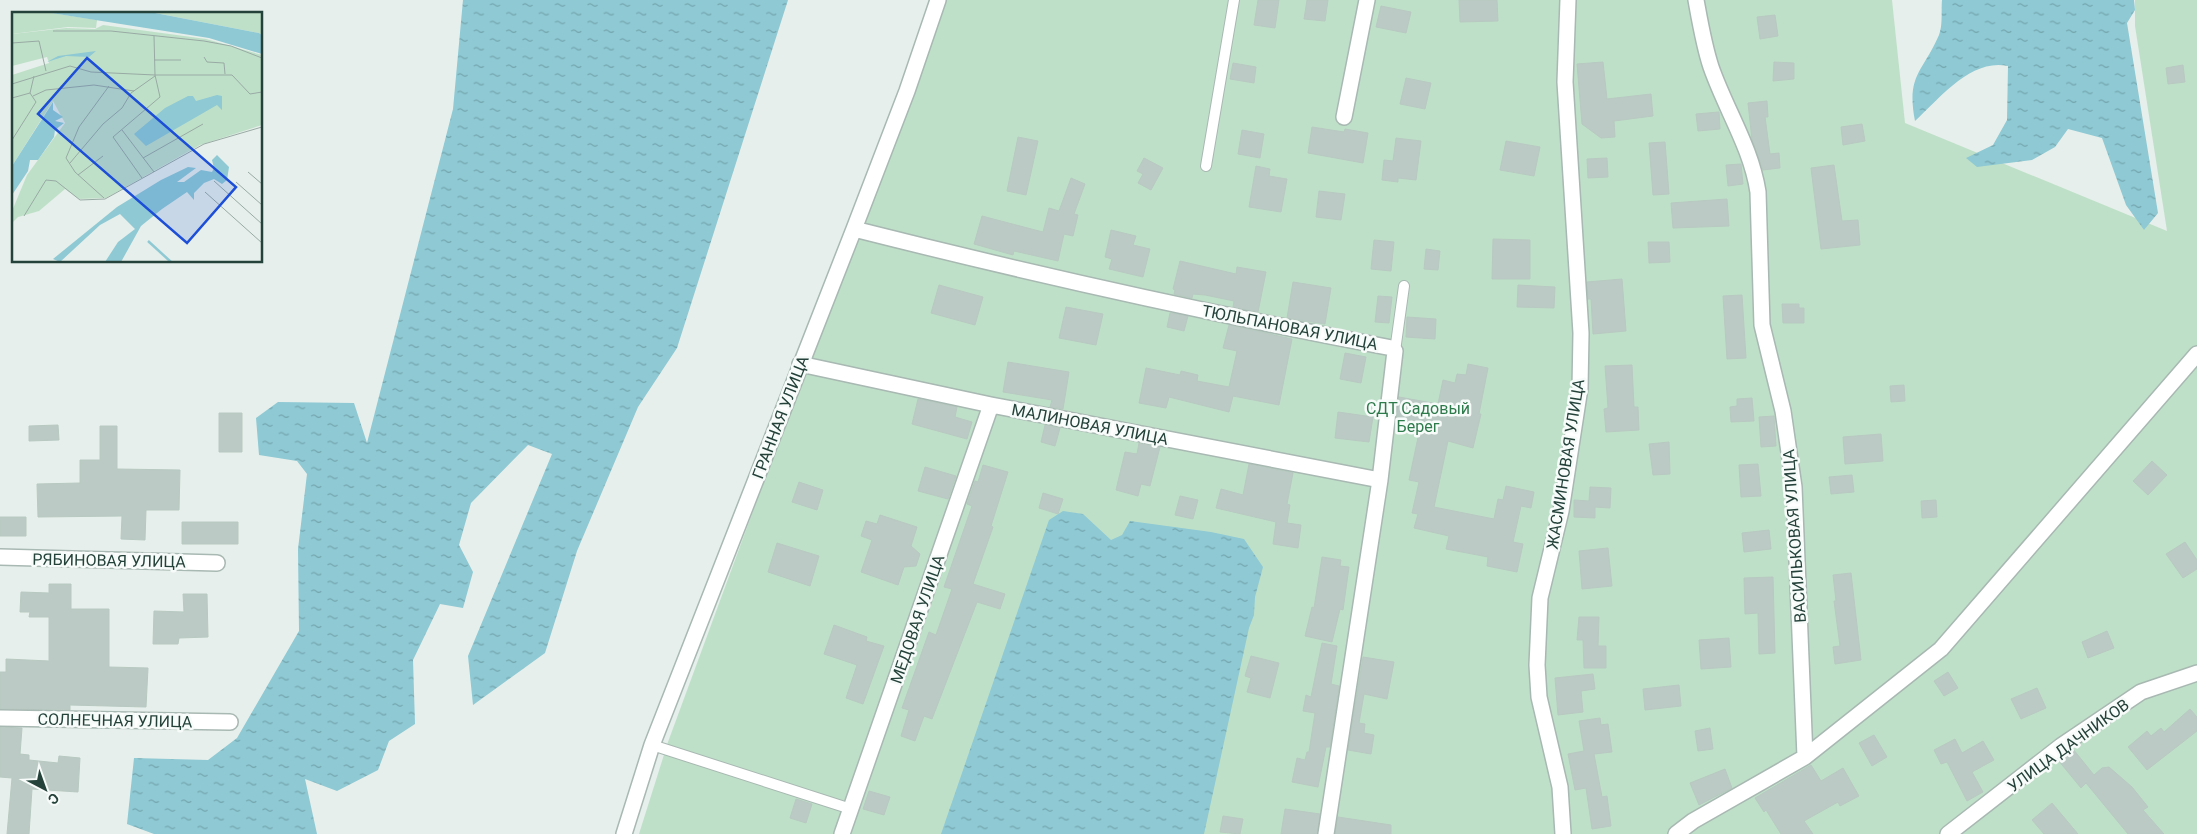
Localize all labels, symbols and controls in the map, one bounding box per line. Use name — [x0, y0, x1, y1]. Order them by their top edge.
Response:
inset map — [12, 12, 262, 262]
street label: ТЮЛЬПАНОВАЯ УЛИЦА — [1200, 301, 1380, 354]
street label: ГРАННАЯ УЛИЦА — [748, 352, 813, 482]
street label: ЖАСМИНОВАЯ УЛИЦА — [1543, 377, 1588, 551]
park label: СДТ Садовый Берег — [1366, 399, 1470, 436]
street label: МАЛИНОВАЯ УЛИЦА — [1010, 400, 1170, 449]
street label: ВАСИЛЬКОВАЯ УЛИЦА — [1779, 448, 1810, 623]
street label: РЯБИНОВАЯ УЛИЦА — [32, 550, 186, 571]
street label: МЕДОВАЯ УЛИЦА — [886, 552, 949, 686]
street label: УЛИЦА ДАЧНИКОВ — [2004, 695, 2133, 796]
street label: СОЛНЕЧНАЯ УЛИЦА — [37, 710, 193, 731]
north arrow — [20, 764, 70, 814]
text: С — [45, 790, 62, 808]

